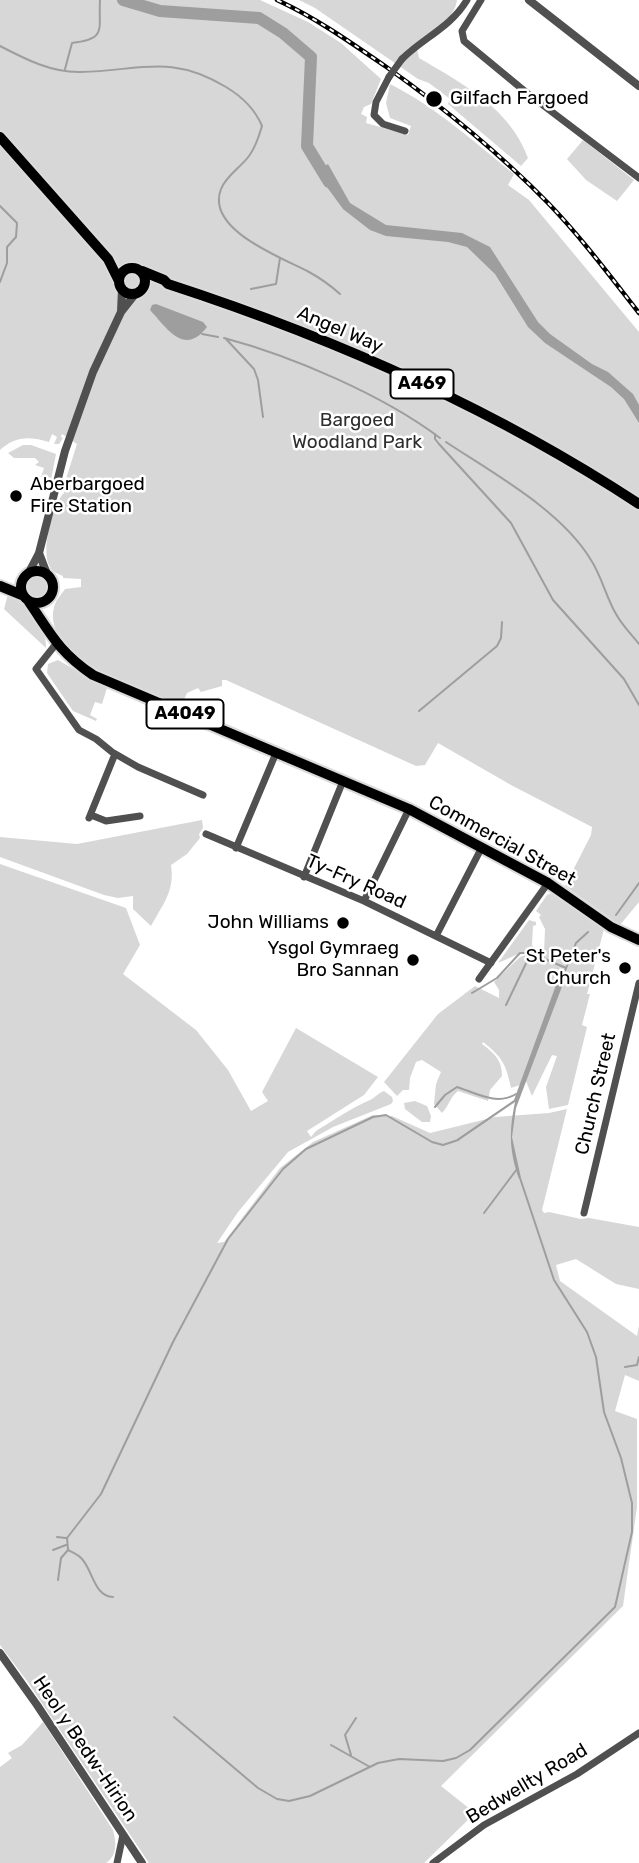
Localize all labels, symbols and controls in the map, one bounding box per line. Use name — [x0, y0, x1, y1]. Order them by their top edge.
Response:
place label: Gilfach Fargoed — [450, 88, 589, 110]
marker: Gilfach Fargoed — [424, 89, 444, 109]
street label: Angel Way — [294, 302, 386, 358]
road number: A469 — [390, 370, 453, 398]
park label: Bargoed Woodland Park — [292, 410, 422, 454]
place label: Aberbargoed Fire Station — [30, 474, 145, 518]
marker: Aberbargoed Fire Station — [8, 488, 24, 504]
road number: A4049 — [146, 700, 224, 728]
street label: Commercial Street — [424, 791, 580, 891]
street label: Ty-Fry Road — [303, 850, 409, 914]
place label: John Williams — [208, 912, 329, 934]
marker: John Williams — [335, 915, 351, 931]
place label: Ysgol Gymraeg Bro Sannan — [267, 938, 399, 982]
place label: St Peter's Church — [526, 946, 611, 990]
marker: Ysgol Gymraeg Bro Sannan — [405, 952, 421, 968]
marker: St Peter's Church — [617, 960, 633, 976]
street label: Church Street — [571, 1031, 621, 1157]
street label: Heol y Bedw-Hirion — [28, 1672, 142, 1826]
street label: Bedwellty Road — [462, 1739, 592, 1829]

